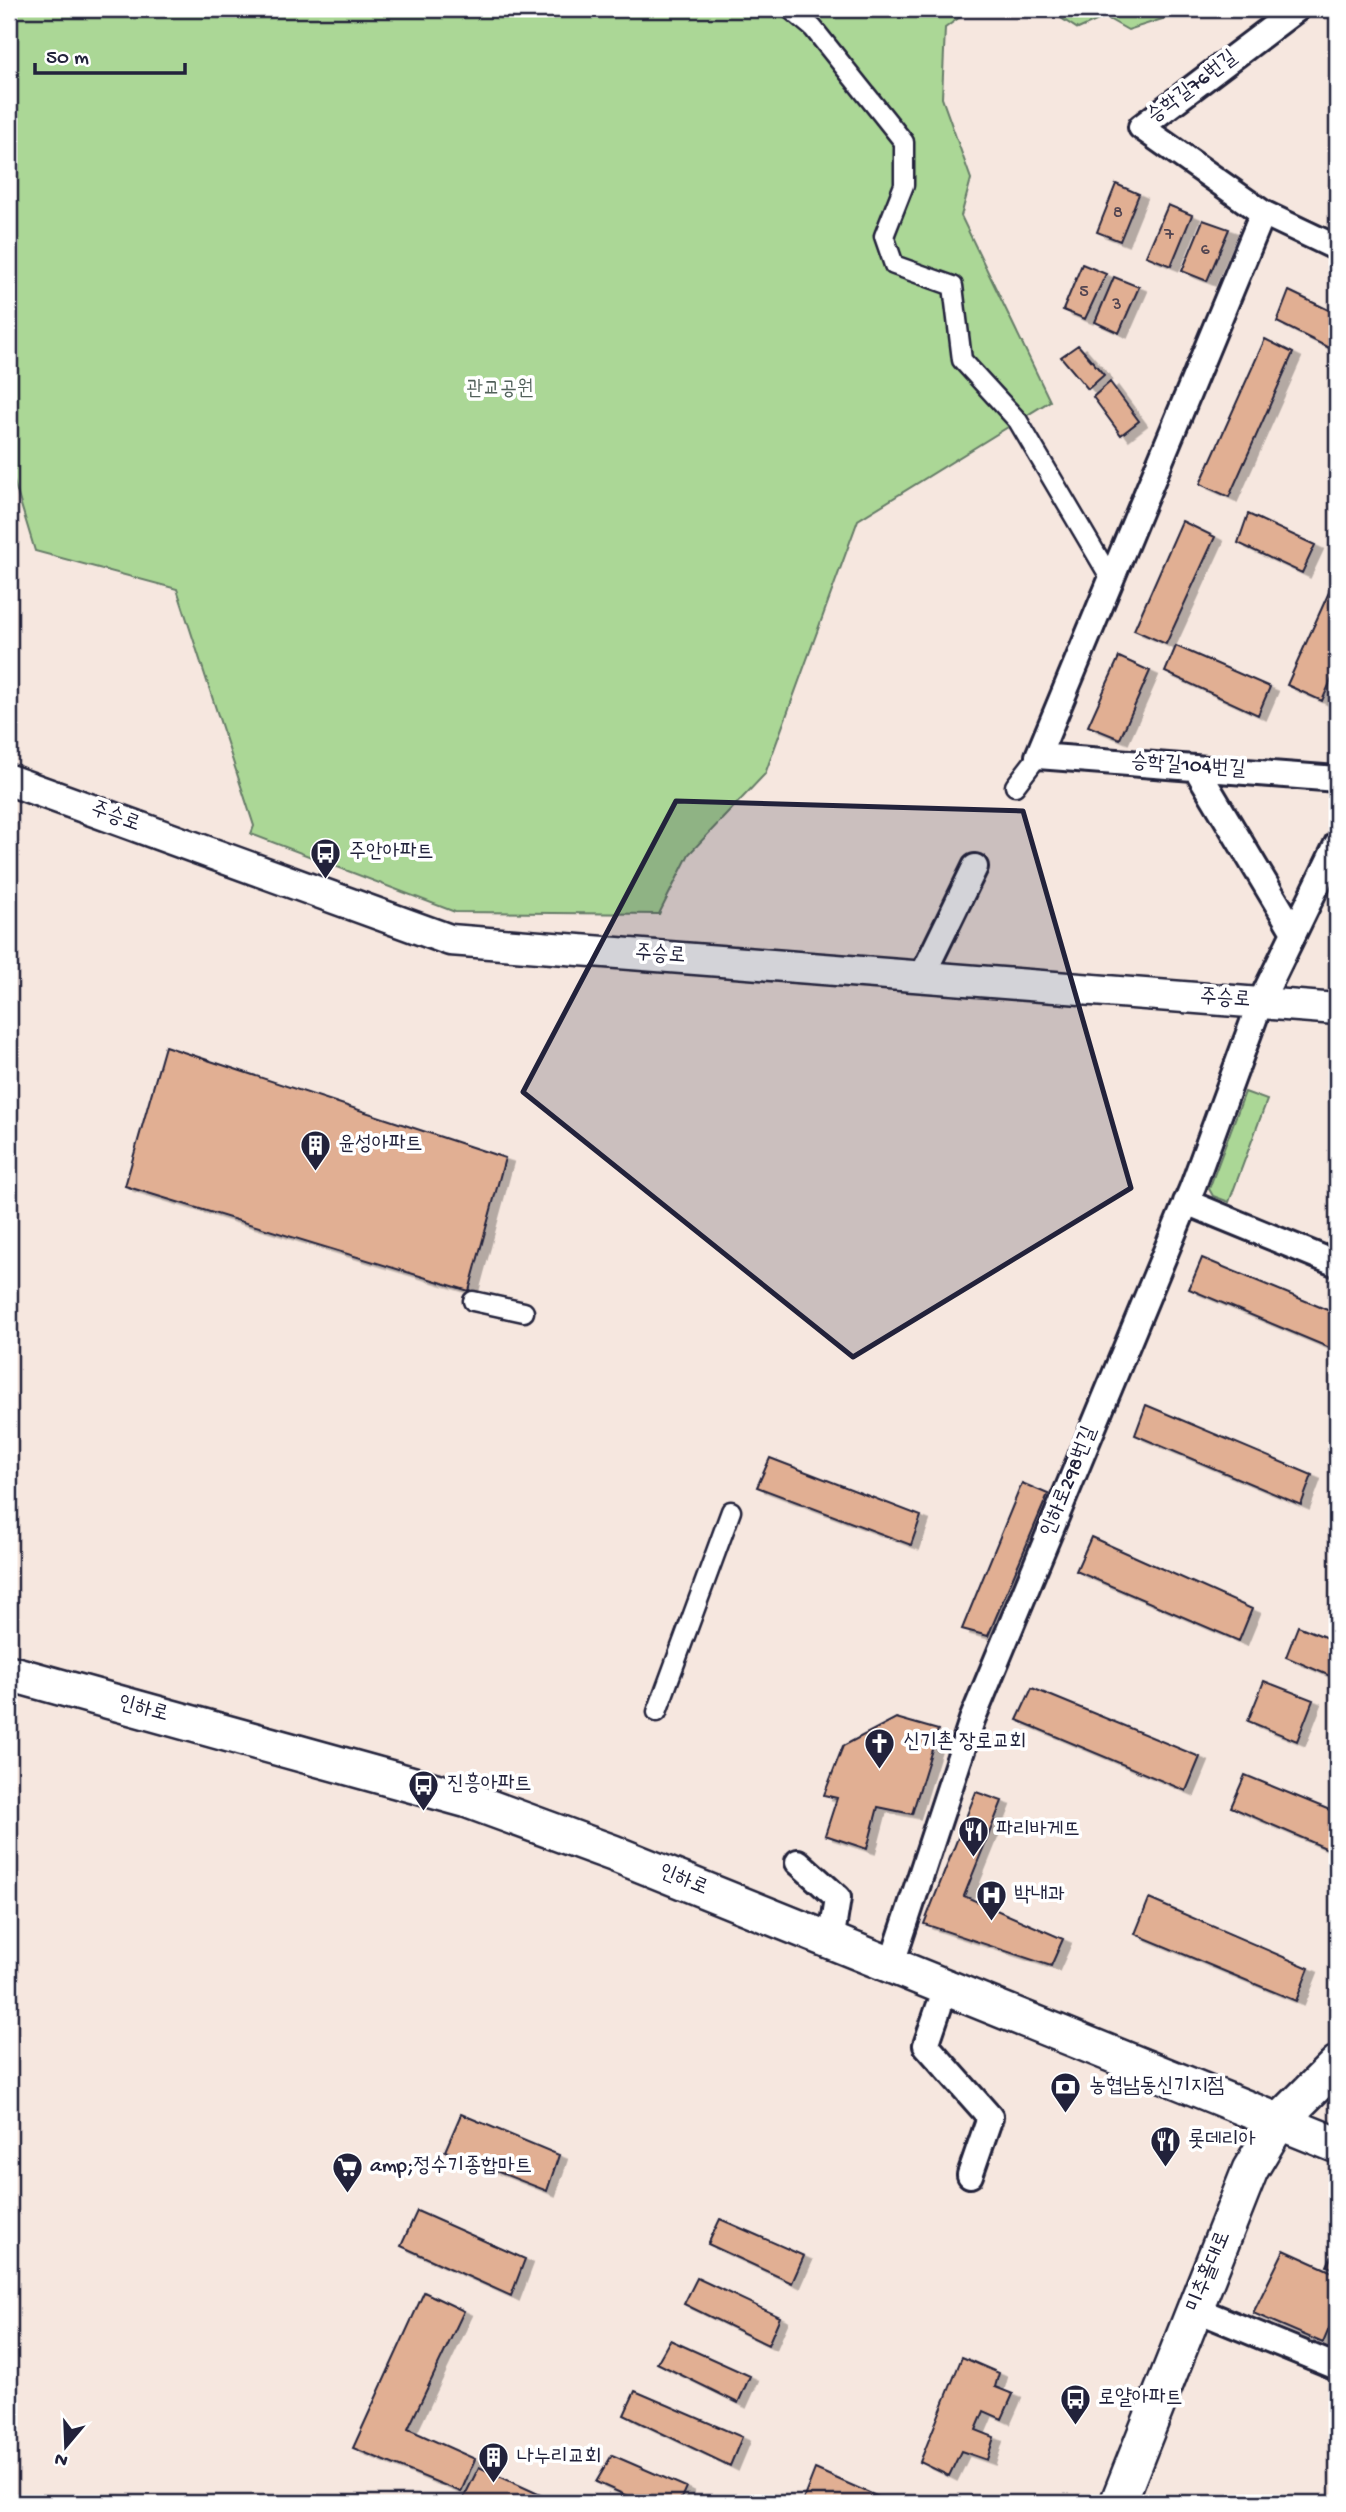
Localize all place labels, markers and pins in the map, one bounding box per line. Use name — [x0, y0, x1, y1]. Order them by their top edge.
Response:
bus stop icon: 주안아파트 — [309, 836, 343, 880]
place label: 주안아파트 — [349, 841, 434, 866]
building icon: 윤성아파트 — [298, 1128, 332, 1172]
place label: 윤성아파트 — [338, 1133, 423, 1158]
church icon: 신기촌 장로교회 — [863, 1726, 897, 1770]
place label: 신기촌 장로교회 — [903, 1730, 1026, 1756]
bus stop icon: 진흥아파트 — [407, 1768, 441, 1812]
place label: 진흥아파트 — [447, 1772, 532, 1798]
restaurant icon: 파리바게뜨 — [956, 1814, 990, 1858]
place label: 파리바게뜨 — [996, 1819, 1081, 1844]
hospital icon: 박내과 — [974, 1879, 1008, 1923]
place label: 박내과 — [1014, 1884, 1065, 1909]
bank icon: 농협남동신기지점 — [1049, 2070, 1083, 2114]
place label: 농협남동신기지점 — [1089, 2075, 1224, 2100]
restaurant icon: 롯데리아 — [1148, 2124, 1182, 2168]
place label: 롯데리아 — [1188, 2129, 1256, 2154]
supermarket icon: amp;정수기종합마트 — [330, 2150, 364, 2194]
place label: amp;정수기종합마트 — [370, 2155, 532, 2180]
bus stop icon: 로얄아파트 — [1058, 2382, 1092, 2426]
place label: 로얄아파트 — [1098, 2387, 1183, 2412]
building icon: 나누리교회 — [477, 2441, 511, 2485]
place label: 나누리교회 — [517, 2446, 602, 2471]

